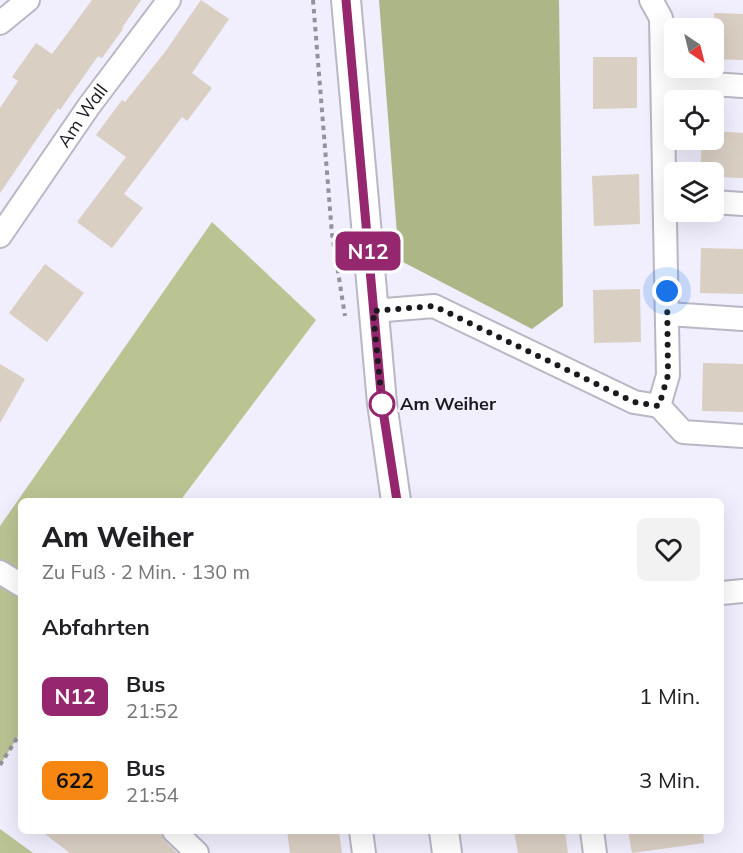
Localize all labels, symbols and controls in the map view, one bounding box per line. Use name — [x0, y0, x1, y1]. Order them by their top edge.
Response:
north arrow — [664, 18, 724, 78]
map controls — [664, 18, 724, 222]
street label: Am Wall — [52, 79, 113, 152]
button: locate — [664, 90, 724, 150]
button: layers — [664, 162, 724, 222]
line badge: N12 — [334, 232, 403, 270]
text: N12 — [347, 238, 389, 264]
your location — [652, 276, 682, 306]
marker: Am Weiher — [369, 391, 395, 417]
place label: Am Weiher — [400, 392, 497, 415]
button: heart — [637, 518, 700, 581]
text: Am Weiher — [42, 519, 194, 554]
text: Zu Fuß · 2 Min. · 130 m — [42, 559, 250, 584]
text: Abfahrten — [42, 613, 150, 641]
text: Bus — [126, 670, 165, 698]
text: 1 Min. — [639, 682, 700, 710]
text: N12 — [54, 683, 96, 709]
text: 21:52 — [126, 698, 179, 723]
text: Bus — [126, 754, 165, 782]
text: 3 Min. — [639, 766, 700, 794]
text: 622 — [56, 767, 94, 793]
text: 21:54 — [126, 782, 179, 807]

